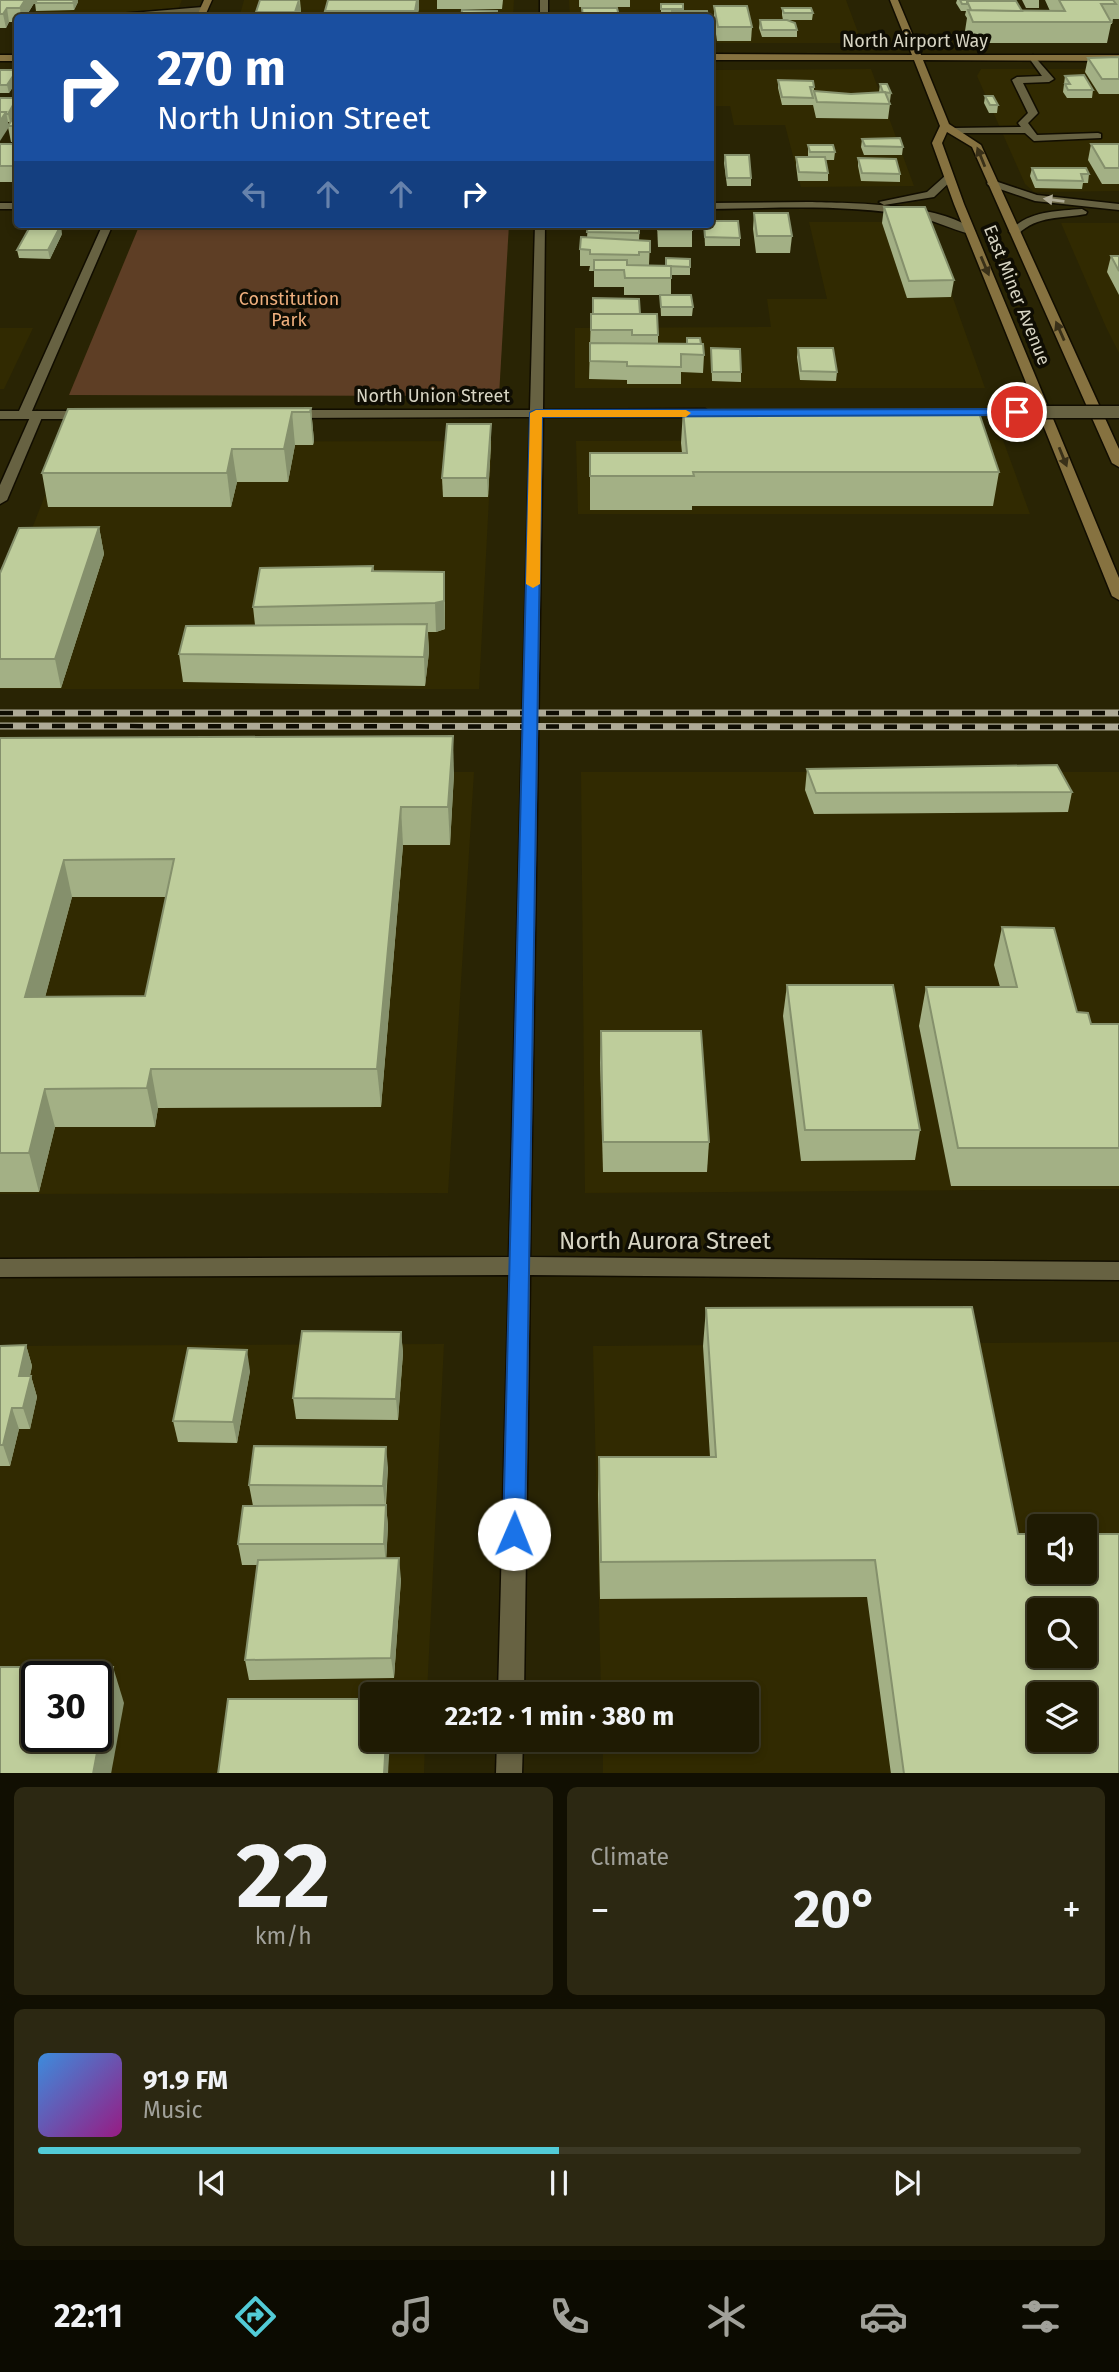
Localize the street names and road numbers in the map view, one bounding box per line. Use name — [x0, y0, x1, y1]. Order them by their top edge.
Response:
street label: North Airport Way — [842, 30, 988, 52]
street label: East Miner Avenue — [979, 222, 1055, 368]
street label: North Union Street — [356, 385, 510, 407]
street label: North Aurora Street — [559, 1227, 771, 1255]

